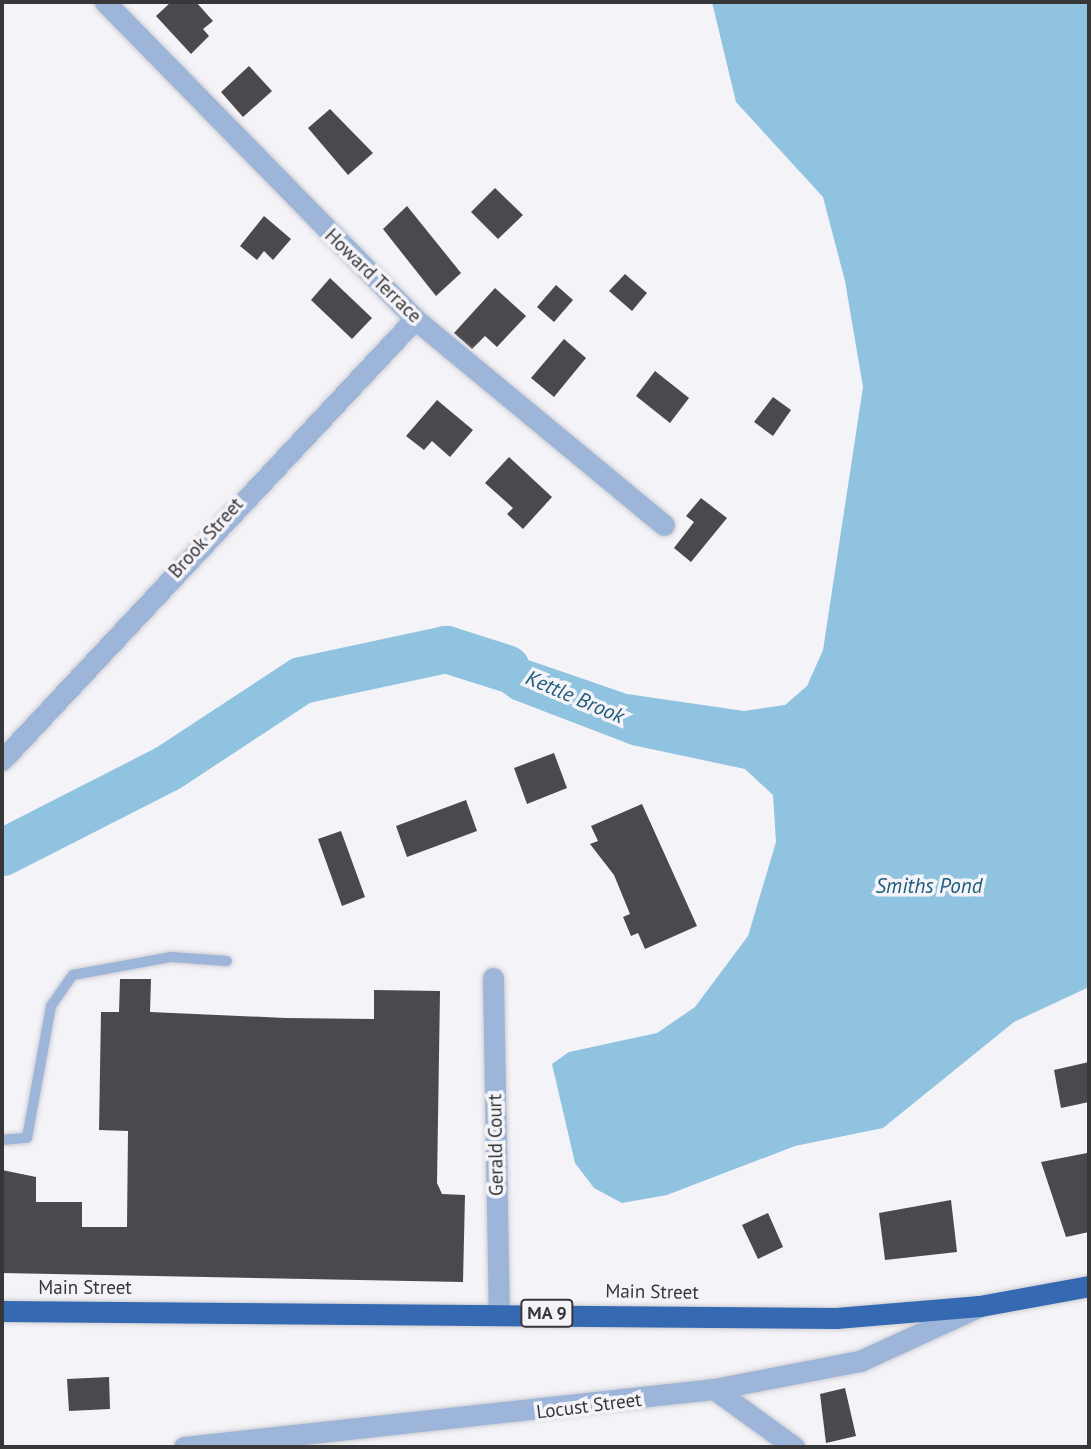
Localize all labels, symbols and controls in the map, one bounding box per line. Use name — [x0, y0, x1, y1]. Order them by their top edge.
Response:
street label: Howard Terrace — [320, 224, 426, 328]
street label: Brook Street — [164, 493, 248, 583]
water label: Kettle Brook — [522, 665, 628, 729]
water label: Smiths Pond — [876, 873, 982, 899]
street label: Gerald Court — [484, 1094, 508, 1196]
street label: Main Street — [38, 1277, 132, 1299]
street label: Main Street — [605, 1280, 699, 1304]
road number: MA 9 — [519, 1298, 575, 1328]
street label: Locust Street — [535, 1388, 643, 1424]

